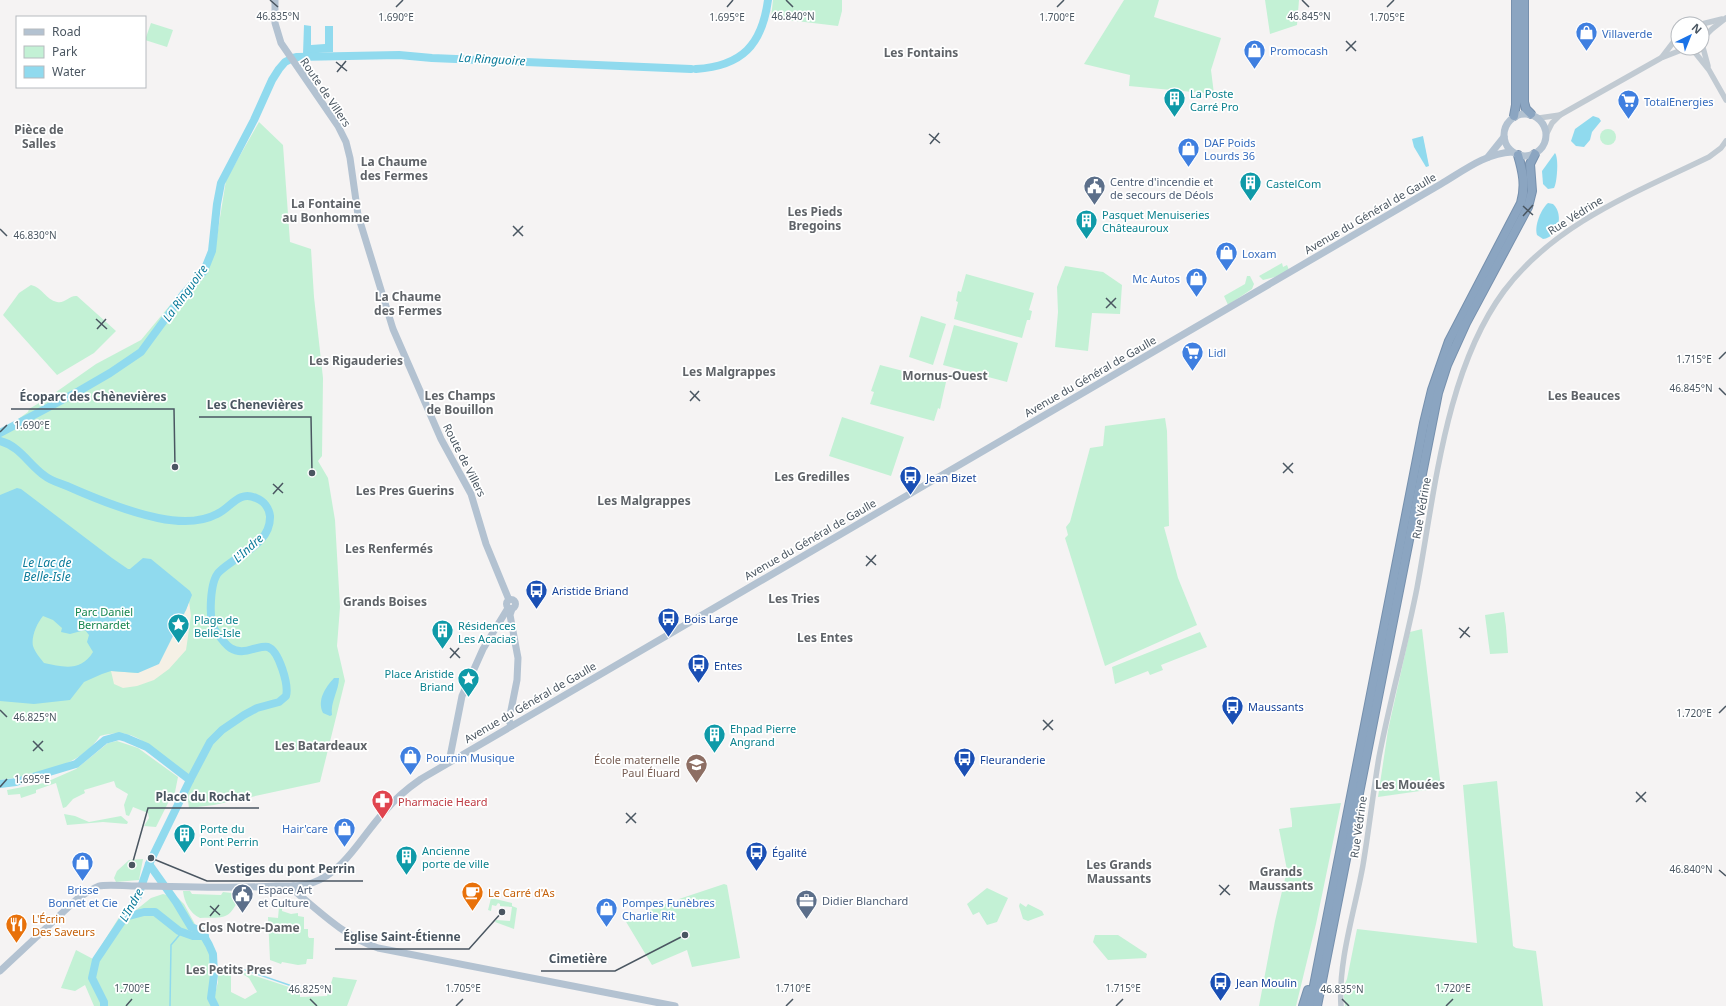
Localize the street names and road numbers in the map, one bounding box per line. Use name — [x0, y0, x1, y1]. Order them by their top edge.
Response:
street label: Route de Villers — [297, 55, 355, 129]
street label: Avenue du Général de Gaulle — [1301, 169, 1439, 257]
street label: Rue Védrine — [1545, 192, 1605, 238]
street label: Avenue du Général de Gaulle — [1021, 332, 1159, 420]
street label: Route de Villers — [440, 421, 490, 499]
street label: Rue Védrine — [1408, 476, 1434, 540]
street label: Avenue du Général de Gaulle — [741, 495, 879, 583]
street label: Avenue du Général de Gaulle — [461, 658, 599, 746]
street label: Rue Védrine — [1346, 795, 1370, 859]

